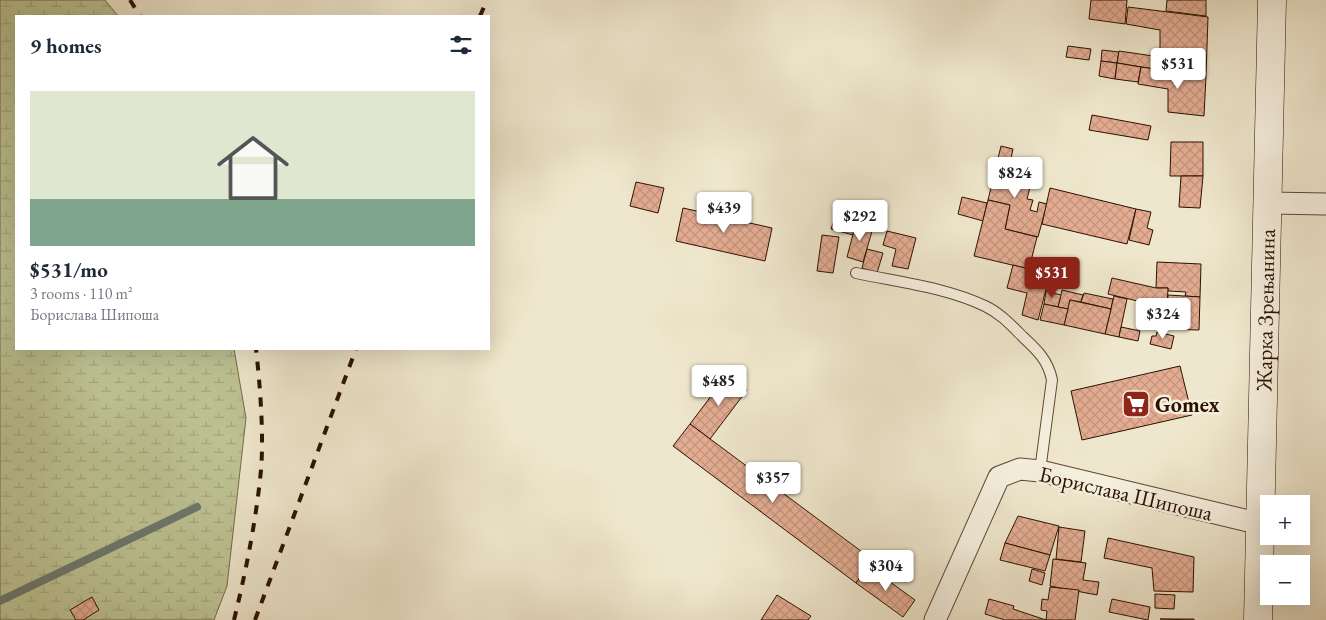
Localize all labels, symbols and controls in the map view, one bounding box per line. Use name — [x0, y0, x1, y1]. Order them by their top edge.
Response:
icon: filters — [447, 31, 475, 59]
text: 9 homes — [30, 32, 102, 59]
pin: $531 — [1148, 48, 1208, 90]
text: $531 — [1162, 53, 1194, 74]
icon: home — [208, 123, 298, 213]
pin: $824 — [985, 156, 1045, 199]
text: $824 — [999, 162, 1031, 183]
pin: $439 — [694, 192, 754, 234]
text: $439 — [708, 197, 740, 218]
pin: $292 — [830, 200, 890, 242]
text: $292 — [844, 205, 876, 226]
street label: Жарка Зрењанина — [1249, 228, 1282, 393]
text: $531/mo — [30, 256, 108, 283]
pin: $531 — [1022, 256, 1082, 299]
text: $531 — [1036, 262, 1068, 283]
text: 3 rooms · 110 m² — [30, 283, 133, 304]
pin: $324 — [1133, 298, 1193, 340]
text: $324 — [1147, 303, 1179, 324]
text: Борислава Шипоша — [30, 304, 159, 325]
pin: $485 — [689, 364, 749, 407]
text: $485 — [703, 370, 735, 391]
supermarket icon: Gomex — [1121, 389, 1151, 419]
place label: Gomex — [1155, 390, 1220, 419]
street label: Борислава Шипоша — [1036, 459, 1216, 528]
pin: $357 — [743, 462, 803, 504]
text: $357 — [757, 467, 789, 488]
map controls — [1260, 495, 1310, 605]
button: + — [1260, 495, 1310, 545]
pin: $304 — [856, 550, 916, 592]
text: $304 — [870, 555, 902, 576]
button: − — [1260, 555, 1310, 605]

